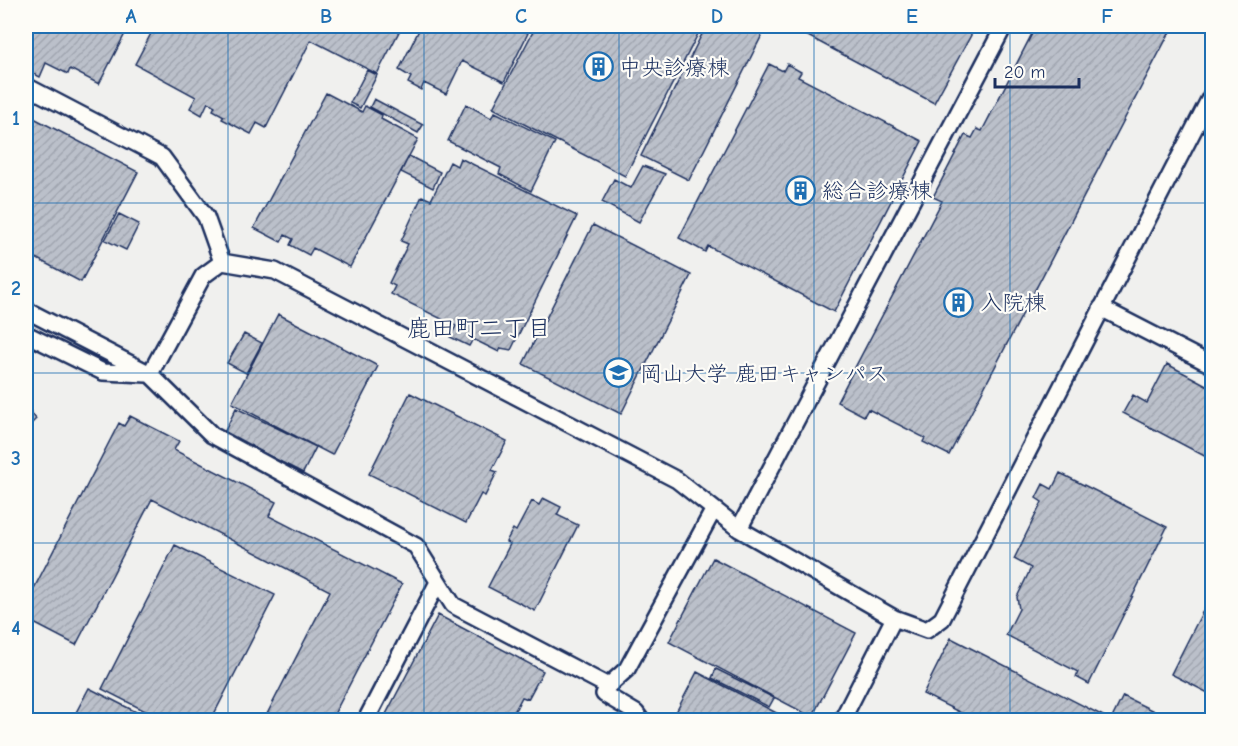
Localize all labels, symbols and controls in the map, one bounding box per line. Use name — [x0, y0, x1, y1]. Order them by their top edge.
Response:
text: A — [125, 5, 137, 28]
text: B — [320, 5, 332, 28]
text: C — [515, 5, 527, 28]
text: D — [711, 5, 723, 28]
text: E — [906, 5, 918, 28]
text: F — [1101, 5, 1113, 28]
building icon: 中央診療棟 — [582, 51, 614, 83]
scale bar — [995, 51, 1079, 89]
place label: 中央診療棟 — [619, 55, 729, 81]
text: 20 m — [1004, 62, 1045, 83]
text: 1 — [12, 107, 20, 130]
building icon: 総合診療棟 — [785, 174, 817, 206]
place label: 総合診療棟 — [822, 178, 932, 204]
text: 2 — [11, 277, 21, 300]
building icon: 入院棟 — [943, 286, 975, 318]
place label: 入院棟 — [980, 290, 1046, 316]
district label: 鹿田町二丁目 — [407, 314, 551, 342]
school or university icon: 岡山大学 鹿田キャンパス — [603, 357, 635, 389]
place label: 岡山大学 鹿田キャンパス — [640, 361, 888, 387]
text: 3 — [11, 447, 21, 470]
text: 4 — [11, 617, 21, 640]

